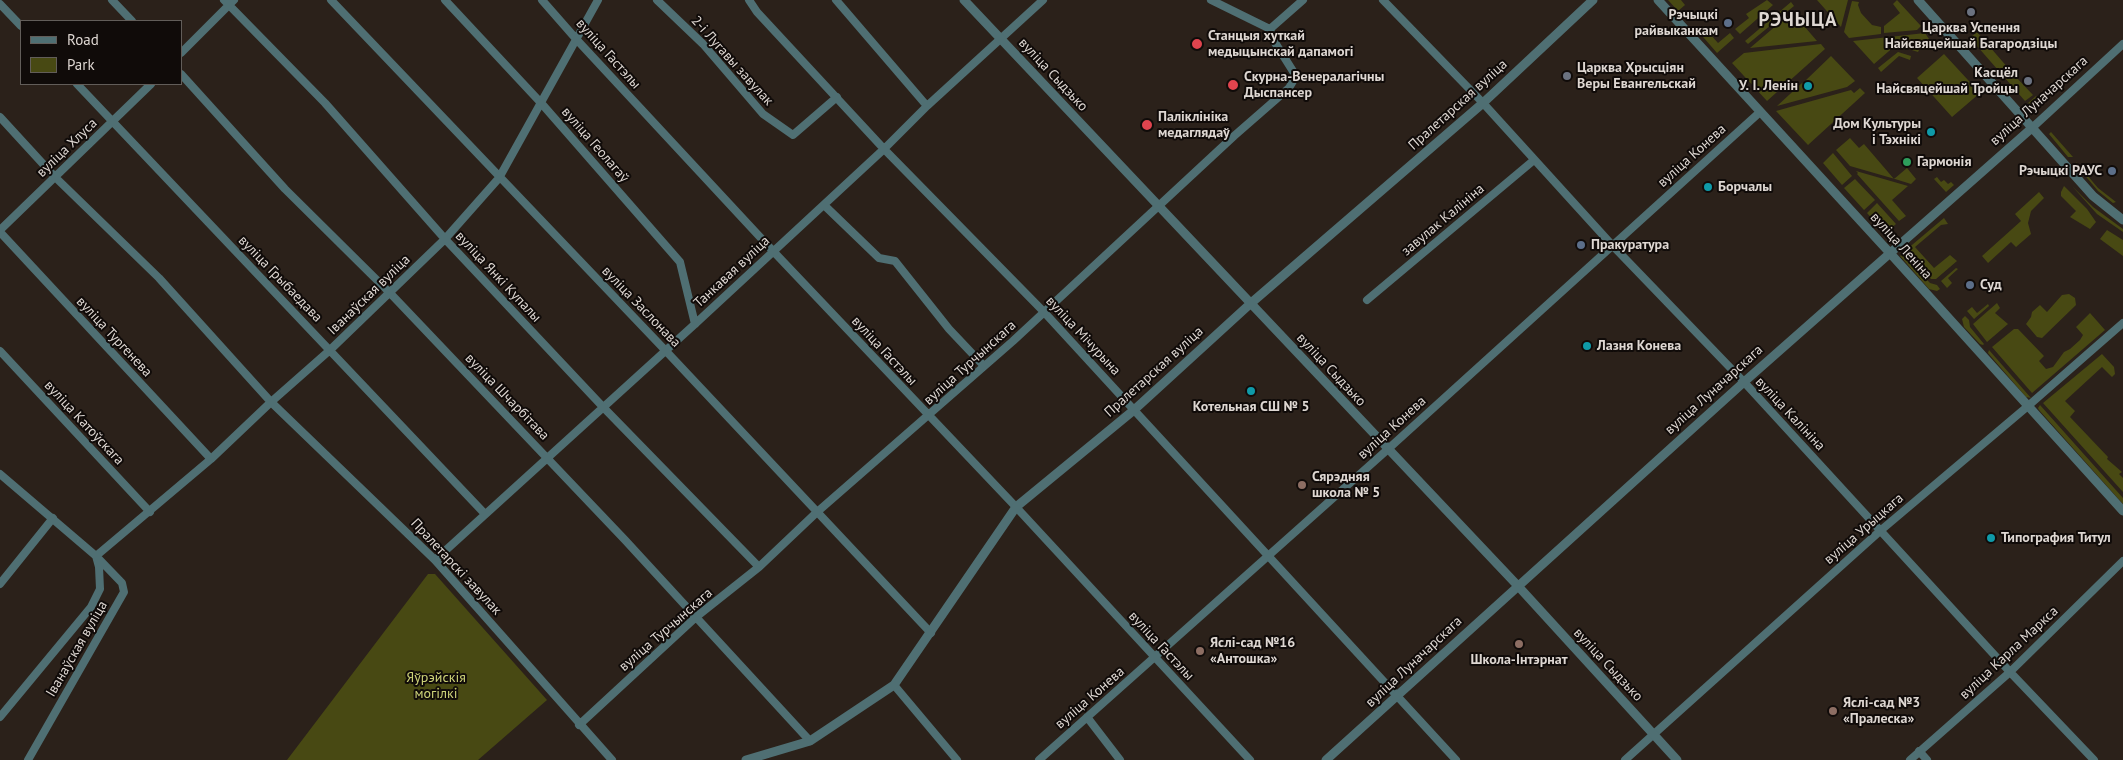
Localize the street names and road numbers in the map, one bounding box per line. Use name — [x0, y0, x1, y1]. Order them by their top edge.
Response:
street label: 2-і Лугавы завулак — [687, 13, 777, 109]
street label: вуліца Гастэлы — [572, 16, 644, 92]
street label: вуліца Сыдзько — [1015, 35, 1091, 115]
street label: вуліца Луначарскага — [1987, 53, 2091, 149]
street label: Пралетарская вуліца — [1405, 56, 1511, 154]
street label: вуліца Геолагаў — [558, 104, 632, 186]
street label: вуліца Хлуса — [33, 115, 101, 181]
street label: вуліца Конева — [1654, 121, 1730, 191]
street label: завулак Калініна — [1398, 180, 1488, 260]
street label: вуліца Леніна — [1867, 209, 1935, 283]
street label: вуліца Янкі Купалы — [452, 228, 544, 326]
street label: вуліца Грыбаедава — [234, 232, 326, 326]
street label: Танкавая вуліца — [691, 233, 773, 311]
street label: Іванаўская вуліца — [324, 251, 414, 339]
street label: вуліца Заслонава — [598, 263, 684, 351]
street label: вуліца Мічурына — [1042, 293, 1124, 379]
street label: вуліца Тургенева — [73, 294, 155, 380]
street label: вуліца Гастэлы — [848, 313, 920, 389]
street label: вуліца Турчынскага — [920, 317, 1020, 409]
street label: Пралетарская вуліца — [1101, 323, 1207, 421]
street label: вуліца Сыдзько — [1293, 330, 1369, 410]
street label: вуліца Луначарскага — [1662, 342, 1766, 438]
street label: вуліца Шчарбітава — [461, 350, 553, 444]
street label: вуліца Калініна — [1752, 374, 1828, 454]
street label: вуліца Катоўскага — [41, 377, 127, 469]
street label: вуліца Конева — [1354, 393, 1430, 463]
street label: вуліца Урыцкага — [1821, 490, 1907, 568]
street label: Пралетарскі завулак — [407, 515, 505, 619]
street label: вуліца Турчынскага — [616, 585, 716, 675]
street label: Іванаўская вуліца — [43, 598, 111, 700]
street label: вуліца Карла Маркса — [1956, 603, 2062, 703]
street label: вуліца Гастэлы — [1125, 608, 1197, 684]
street label: вуліца Луначарскага — [1362, 613, 1466, 711]
street label: вуліца Сыдзько — [1570, 625, 1646, 705]
street label: вуліца Конева — [1052, 663, 1128, 733]

